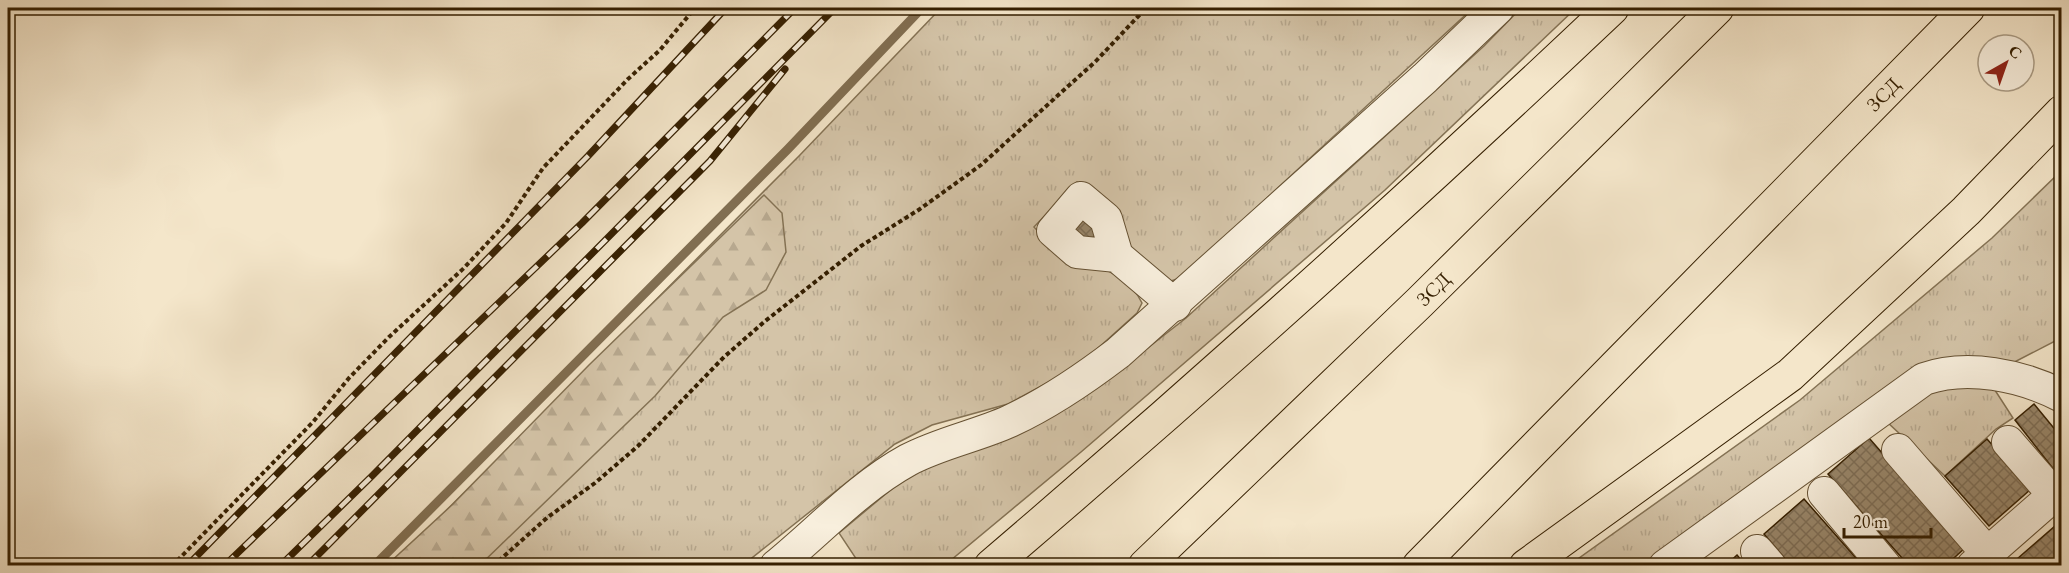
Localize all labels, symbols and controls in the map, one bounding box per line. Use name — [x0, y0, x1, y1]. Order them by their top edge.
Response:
north arrow — [1976, 33, 2036, 93]
text: С — [2004, 40, 2026, 64]
street label: ЗСД — [1861, 71, 1906, 117]
street label: ЗСД — [1411, 266, 1456, 312]
scale bar — [1844, 501, 1931, 539]
text: 20 m — [1853, 510, 1888, 533]

